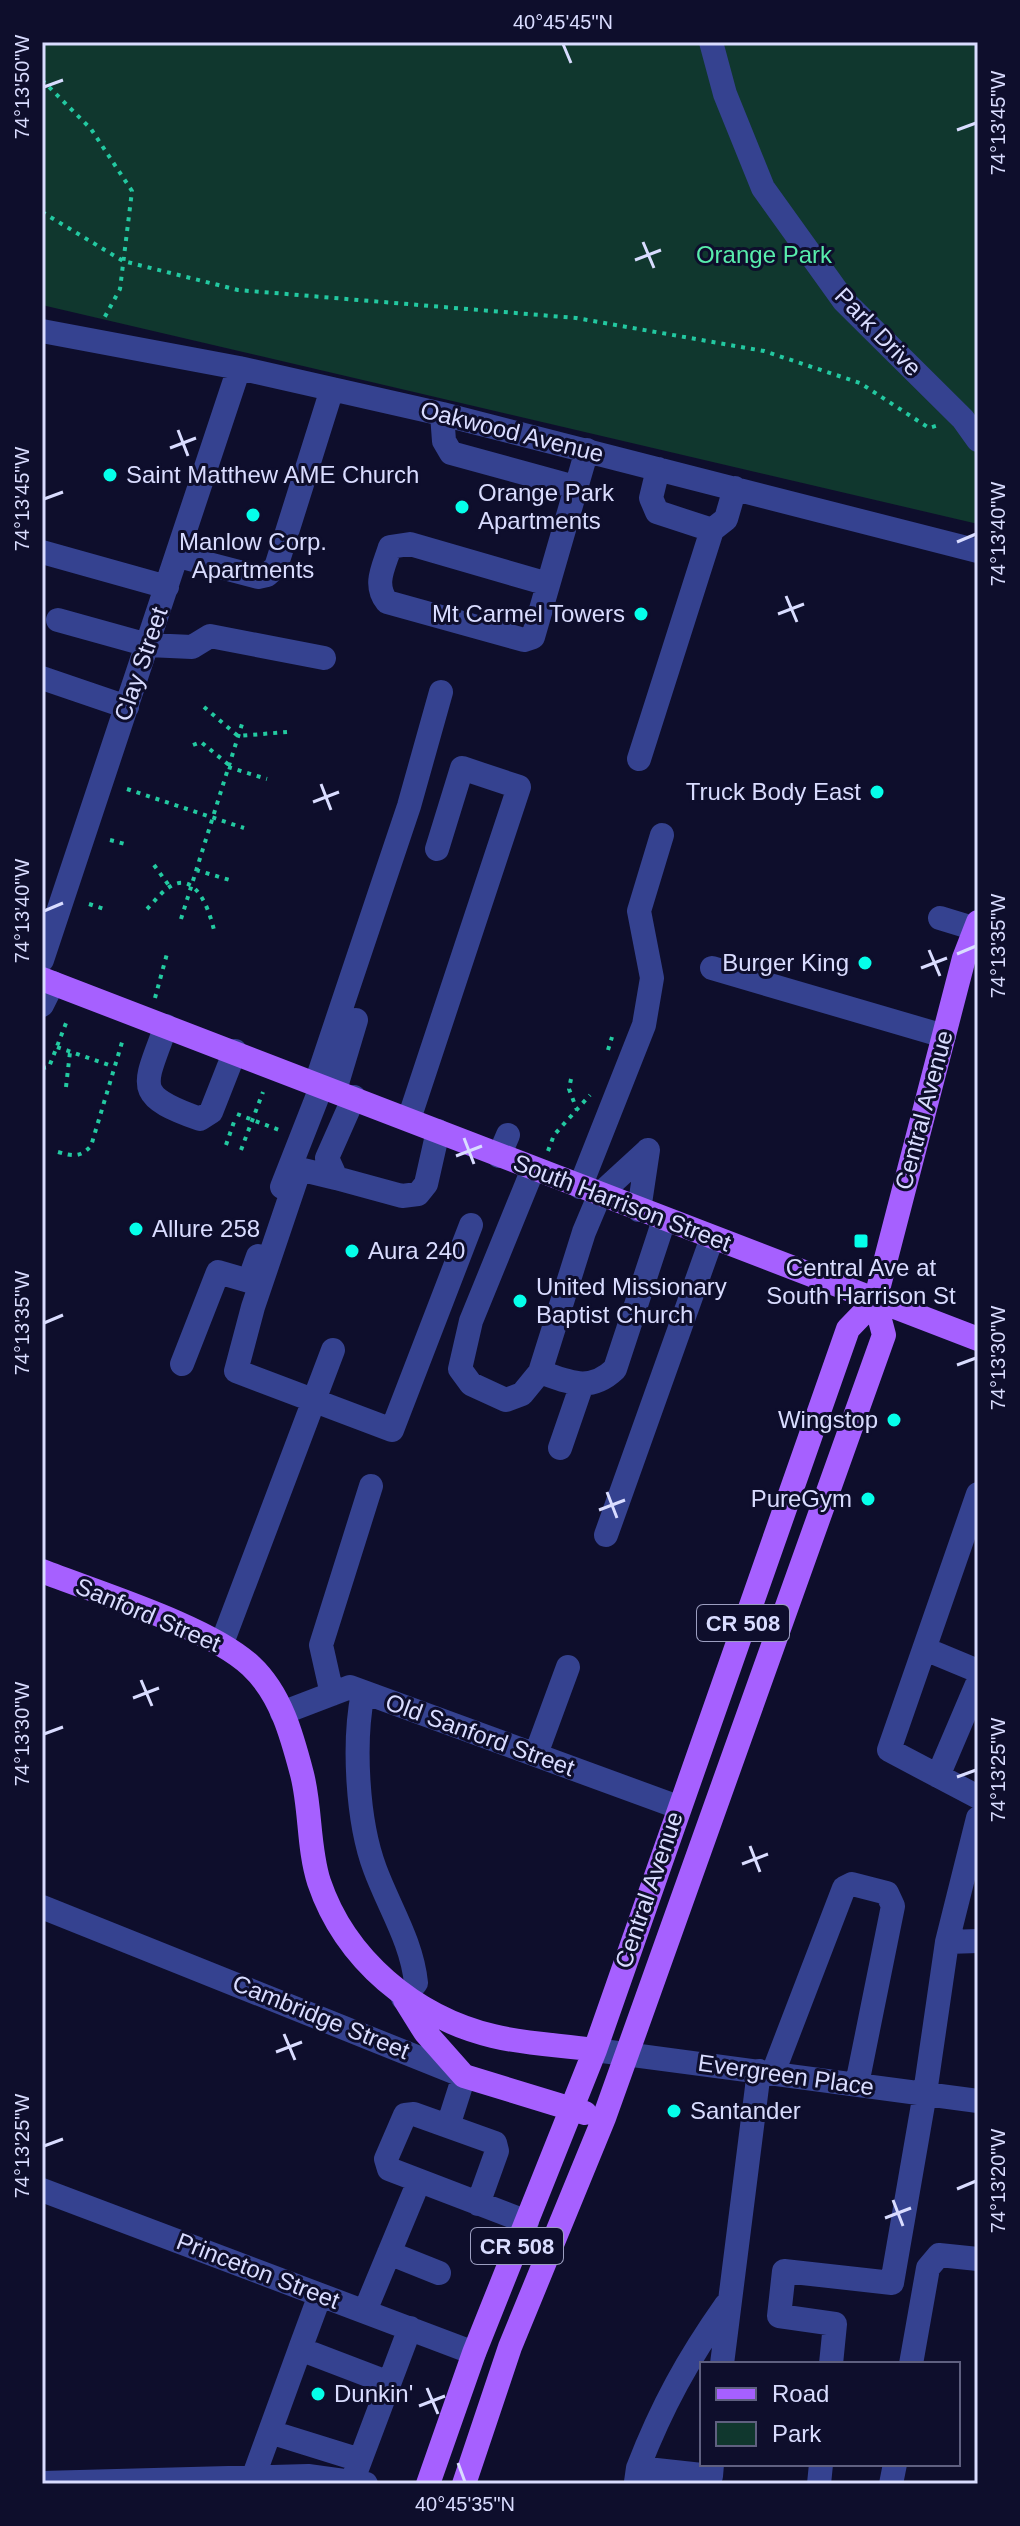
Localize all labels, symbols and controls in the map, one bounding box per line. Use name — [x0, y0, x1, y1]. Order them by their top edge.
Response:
text: 40°45'45"N — [513, 11, 613, 33]
text: 74°13'50"W — [11, 35, 33, 139]
text: 74°13'45"W — [987, 71, 1009, 175]
park label: Orange Park — [696, 241, 833, 268]
street label: Park Drive — [830, 282, 927, 381]
street label: Oakwood Avenue — [418, 396, 606, 467]
text: 74°13'45"W — [11, 447, 33, 551]
place label: Saint Matthew AME Church — [126, 461, 419, 488]
marker: Saint Matthew AME Church — [101, 466, 119, 484]
place label: Orange Park Apartments — [478, 479, 615, 534]
text: 74°13'40"W — [987, 482, 1009, 586]
marker: Orange Park Apartments — [453, 498, 471, 516]
marker: Manlow Corp. Apartments — [244, 506, 262, 524]
place label: Manlow Corp. Apartments — [179, 528, 327, 583]
place label: Mt Carmel Towers — [432, 600, 625, 627]
street label: Clay Street — [108, 603, 173, 724]
marker: Mt Carmel Towers — [632, 605, 650, 623]
place label: Truck Body East — [686, 778, 861, 805]
marker: Truck Body East — [868, 783, 886, 801]
text: 74°13'40"W — [11, 859, 33, 963]
text: 74°13'35"W — [987, 894, 1009, 998]
place label: Burger King — [722, 949, 849, 976]
marker: Burger King — [856, 954, 874, 972]
street label: Central Avenue — [889, 1027, 958, 1192]
street label: South Harrison Street — [510, 1149, 735, 1257]
place label: Allure 258 — [152, 1215, 260, 1242]
marker: Allure 258 — [127, 1220, 145, 1238]
marker: Central Ave at South Harrison St — [852, 1232, 870, 1250]
place label: Aura 240 — [368, 1237, 465, 1264]
marker: Aura 240 — [343, 1242, 361, 1260]
place label: Central Ave at South Harrison St — [766, 1254, 956, 1309]
text: 74°13'35"W — [11, 1271, 33, 1375]
place label: United Missionary Baptist Church — [536, 1273, 727, 1328]
marker: United Missionary Baptist Church — [511, 1292, 529, 1310]
text: 74°13'30"W — [987, 1306, 1009, 1410]
place label: Wingstop — [778, 1406, 878, 1433]
marker: Wingstop — [885, 1411, 903, 1429]
place label: PureGym — [751, 1485, 852, 1512]
marker: PureGym — [859, 1490, 877, 1508]
street label: Sanford Street — [72, 1572, 225, 1657]
road number: CR 508 — [697, 1605, 789, 1641]
text: 74°13'30"W — [11, 1682, 33, 1786]
street label: Old Sanford Street — [382, 1688, 578, 1781]
text: 74°13'25"W — [987, 1718, 1009, 1822]
street label: Central Avenue — [609, 1808, 688, 1972]
street label: Cambridge Street — [229, 1969, 414, 2064]
street label: Evergreen Place — [696, 2049, 876, 2100]
text: 74°13'25"W — [11, 2094, 33, 2198]
place label: Santander — [690, 2097, 801, 2124]
marker: Santander — [665, 2102, 683, 2120]
text: 74°13'20"W — [987, 2129, 1009, 2233]
street label: Princeton Street — [173, 2227, 344, 2314]
road number: CR 508 — [471, 2228, 563, 2264]
legend — [700, 2362, 960, 2466]
place label: Dunkin' — [334, 2380, 413, 2407]
text: Road — [772, 2380, 829, 2407]
marker: Dunkin' — [309, 2385, 327, 2403]
text: Park — [772, 2420, 822, 2447]
text: 40°45'35"N — [415, 2493, 515, 2515]

